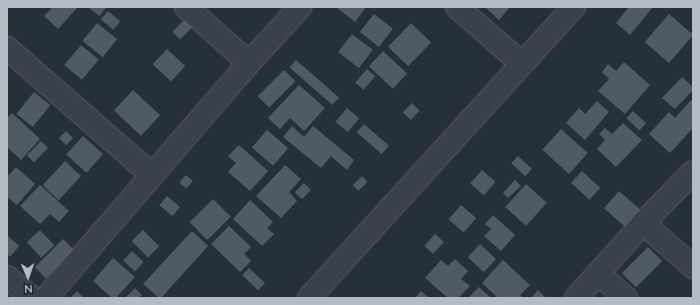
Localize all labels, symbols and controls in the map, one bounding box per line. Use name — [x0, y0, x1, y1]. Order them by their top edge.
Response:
north arrow — [8, 257, 48, 297]
text: N — [24, 283, 33, 296]

